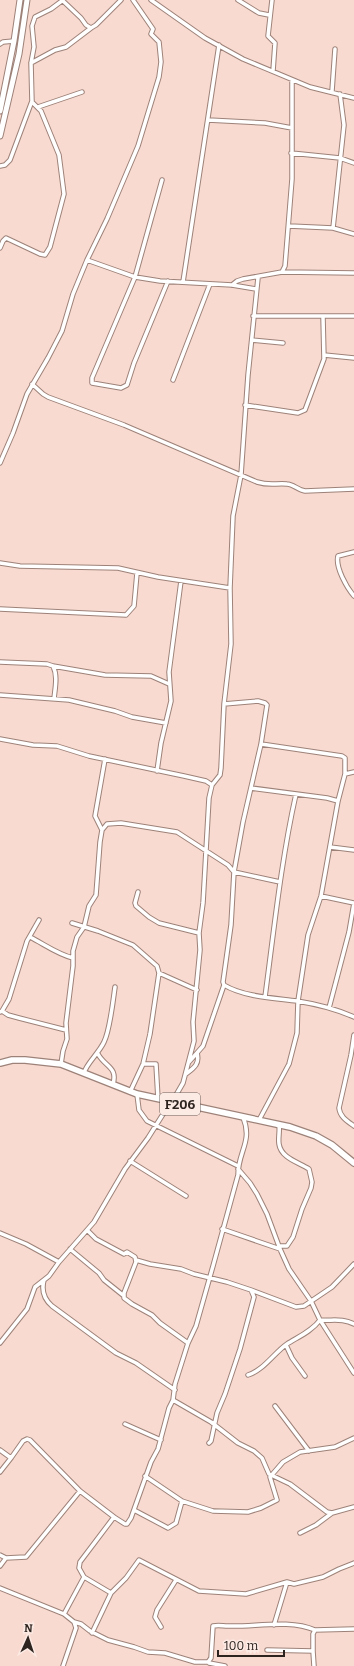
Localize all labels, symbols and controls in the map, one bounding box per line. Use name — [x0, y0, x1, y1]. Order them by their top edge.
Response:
road number: F206 — [160, 1093, 200, 1115]
north arrow — [8, 1618, 48, 1658]
text: N — [24, 1622, 34, 1635]
scale bar — [218, 1632, 284, 1658]
text: 100 m — [224, 1639, 259, 1653]

